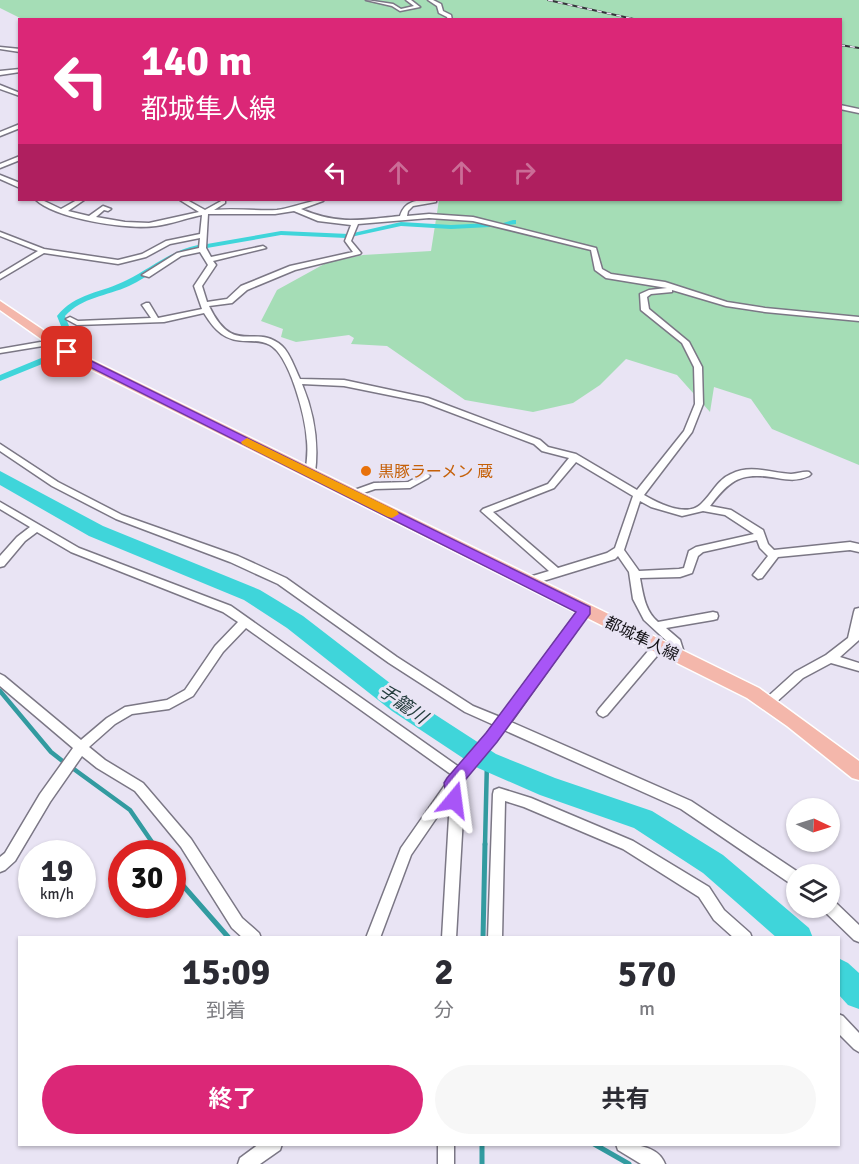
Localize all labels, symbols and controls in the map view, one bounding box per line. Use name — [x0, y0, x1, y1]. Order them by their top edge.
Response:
text: 140 m — [141, 36, 252, 87]
icon: left — [42, 42, 120, 120]
text: 都城隼人線 — [141, 93, 276, 126]
icon: left — [319, 156, 352, 189]
icon: ahead — [382, 156, 415, 189]
icon: ahead — [445, 156, 478, 189]
icon: right — [508, 156, 541, 189]
pin — [41, 326, 92, 377]
icon: arrive — [50, 335, 83, 368]
place label: 黒豚ラーメン 蔵 — [378, 462, 493, 482]
marker: 黒豚ラーメン 蔵 — [359, 464, 373, 478]
street label: 都城隼人線 — [601, 612, 682, 665]
water label: 手籠川 — [375, 680, 433, 730]
position arrow — [422, 768, 486, 832]
north arrow — [786, 798, 840, 852]
map controls — [786, 798, 840, 918]
speed limit sign: 30 — [108, 840, 186, 918]
text: 19 — [41, 853, 73, 890]
button: layers — [786, 864, 840, 918]
text: km/h — [40, 885, 74, 903]
text: 15:09 — [182, 950, 270, 995]
text: 2 — [434, 950, 454, 995]
text: 570 — [618, 952, 676, 997]
text: m — [639, 996, 655, 1021]
text: 到着 — [206, 998, 246, 1023]
text: 分 — [434, 998, 454, 1023]
button: 終了 — [42, 1065, 423, 1134]
button: 共有 — [435, 1065, 816, 1134]

